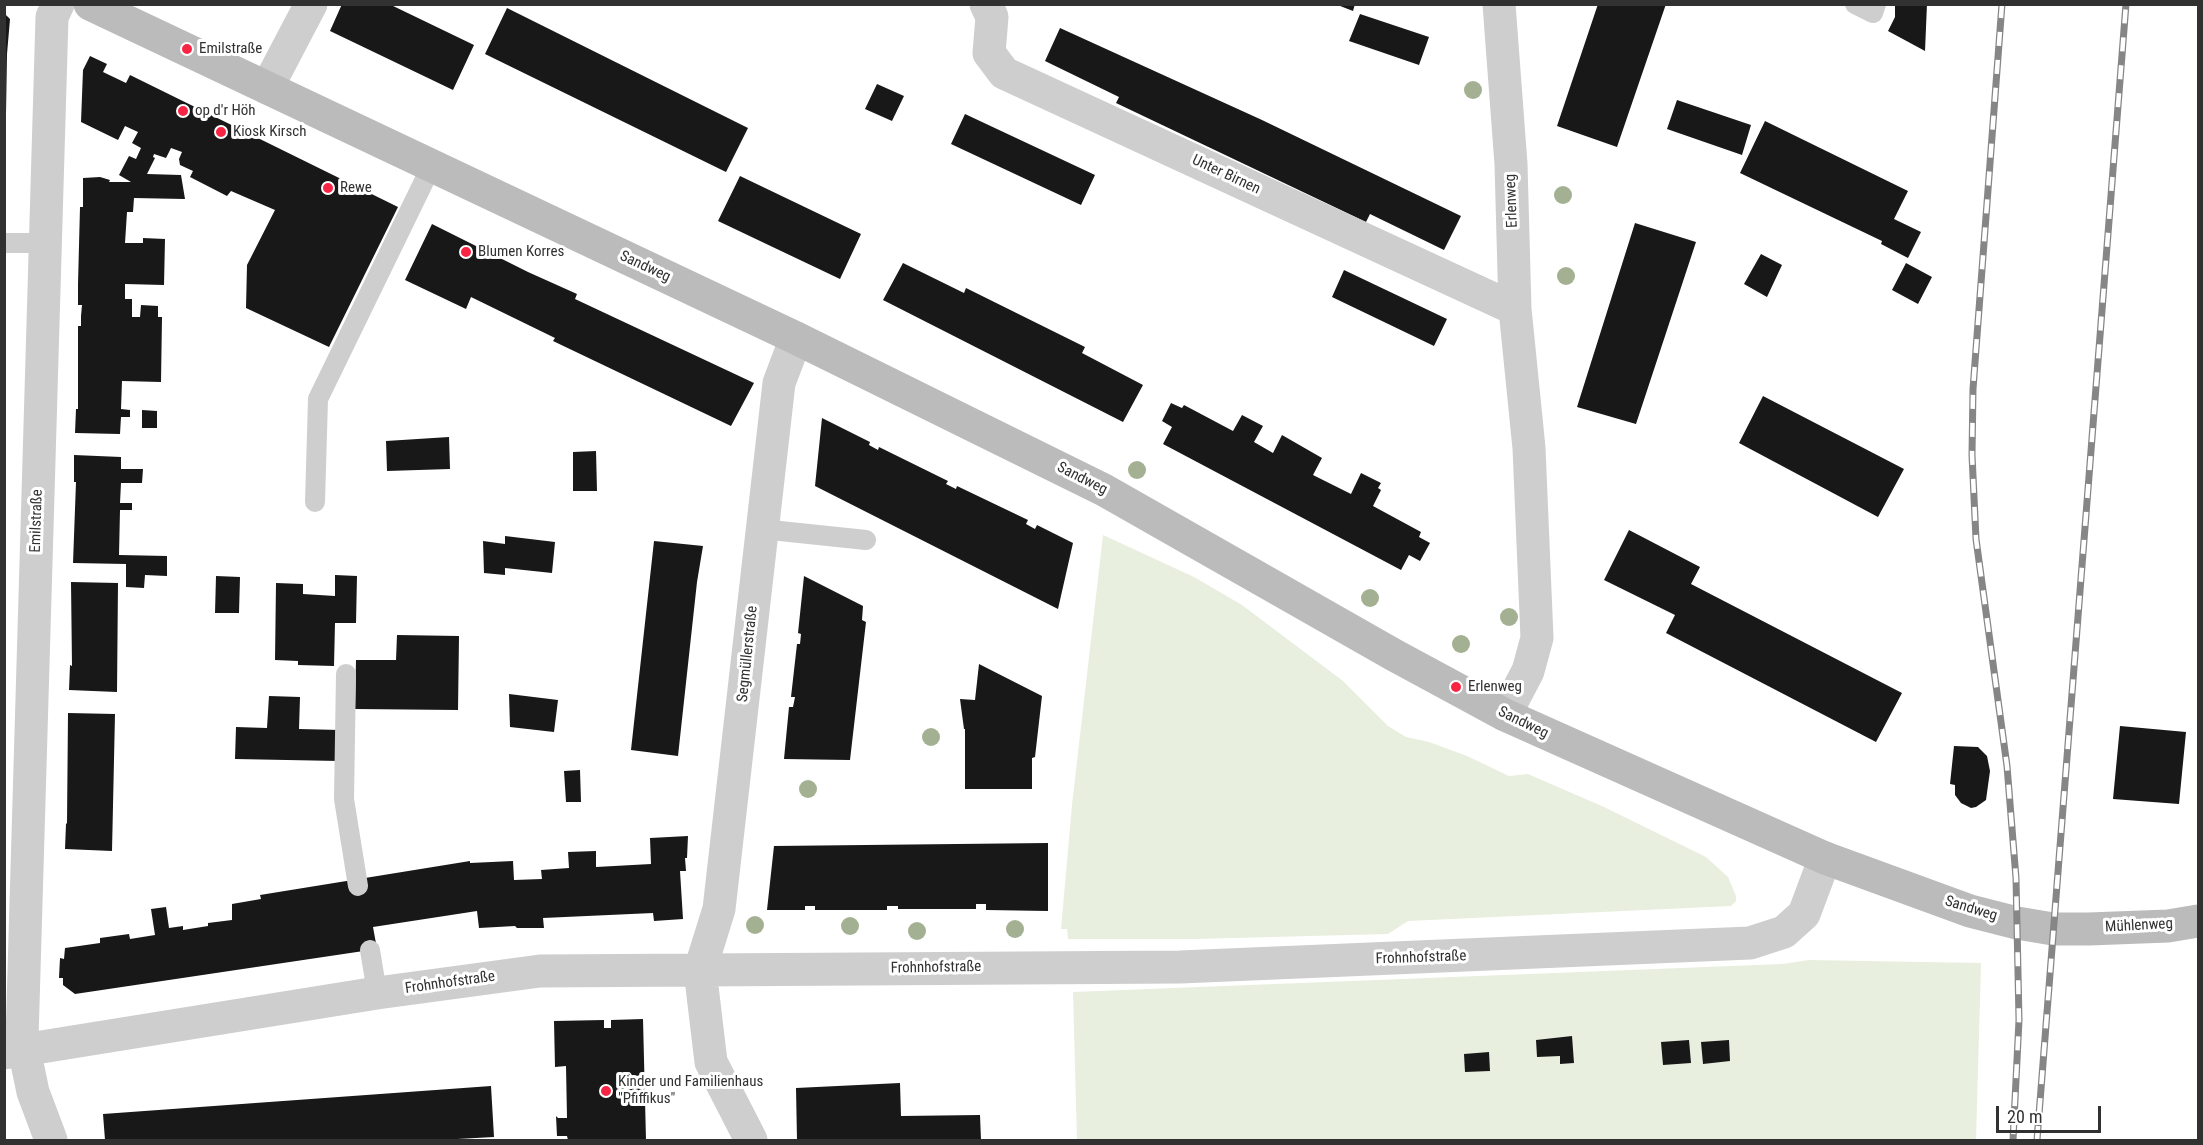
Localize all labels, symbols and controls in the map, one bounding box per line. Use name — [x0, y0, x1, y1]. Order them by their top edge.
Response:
place label: Emilstraße — [199, 40, 262, 58]
marker: Emilstraße — [180, 42, 194, 56]
place label: op d'r Höh — [195, 102, 256, 120]
marker: op d'r Höh — [176, 104, 190, 118]
place label: Kiosk Kirsch — [233, 123, 306, 141]
marker: Kiosk Kirsch — [214, 125, 228, 139]
street label: Unter Birnen — [1189, 151, 1263, 199]
street label: Erlenweg — [1502, 174, 1522, 228]
place label: Rewe — [340, 179, 372, 197]
marker: Rewe — [321, 181, 335, 195]
place label: Blumen Korres — [478, 243, 564, 261]
marker: Blumen Korres — [459, 245, 473, 259]
street label: Sandweg — [617, 247, 673, 287]
street label: Sandweg — [1054, 459, 1110, 499]
street label: Emilstraße — [27, 489, 47, 553]
street label: Segmüllerstraße — [734, 605, 762, 703]
place label: Erlenweg — [1468, 678, 1522, 696]
marker: Erlenweg — [1449, 680, 1463, 694]
street label: Sandweg — [1495, 703, 1551, 743]
street label: Sandweg — [1943, 893, 1999, 925]
street label: Mühlenweg — [2105, 915, 2173, 937]
street label: Frohnhofstraße — [1375, 947, 1467, 969]
street label: Frohnhofstraße — [891, 958, 981, 978]
street label: Frohnhofstraße — [404, 968, 496, 998]
place label: Kinder und Familienhaus "Pfiffikus" — [618, 1073, 763, 1108]
marker: Kinder und Familienhaus "Pfiffikus" — [599, 1084, 613, 1098]
scale bar — [1999, 1094, 2104, 1132]
text: 20 m — [2007, 1106, 2042, 1127]

